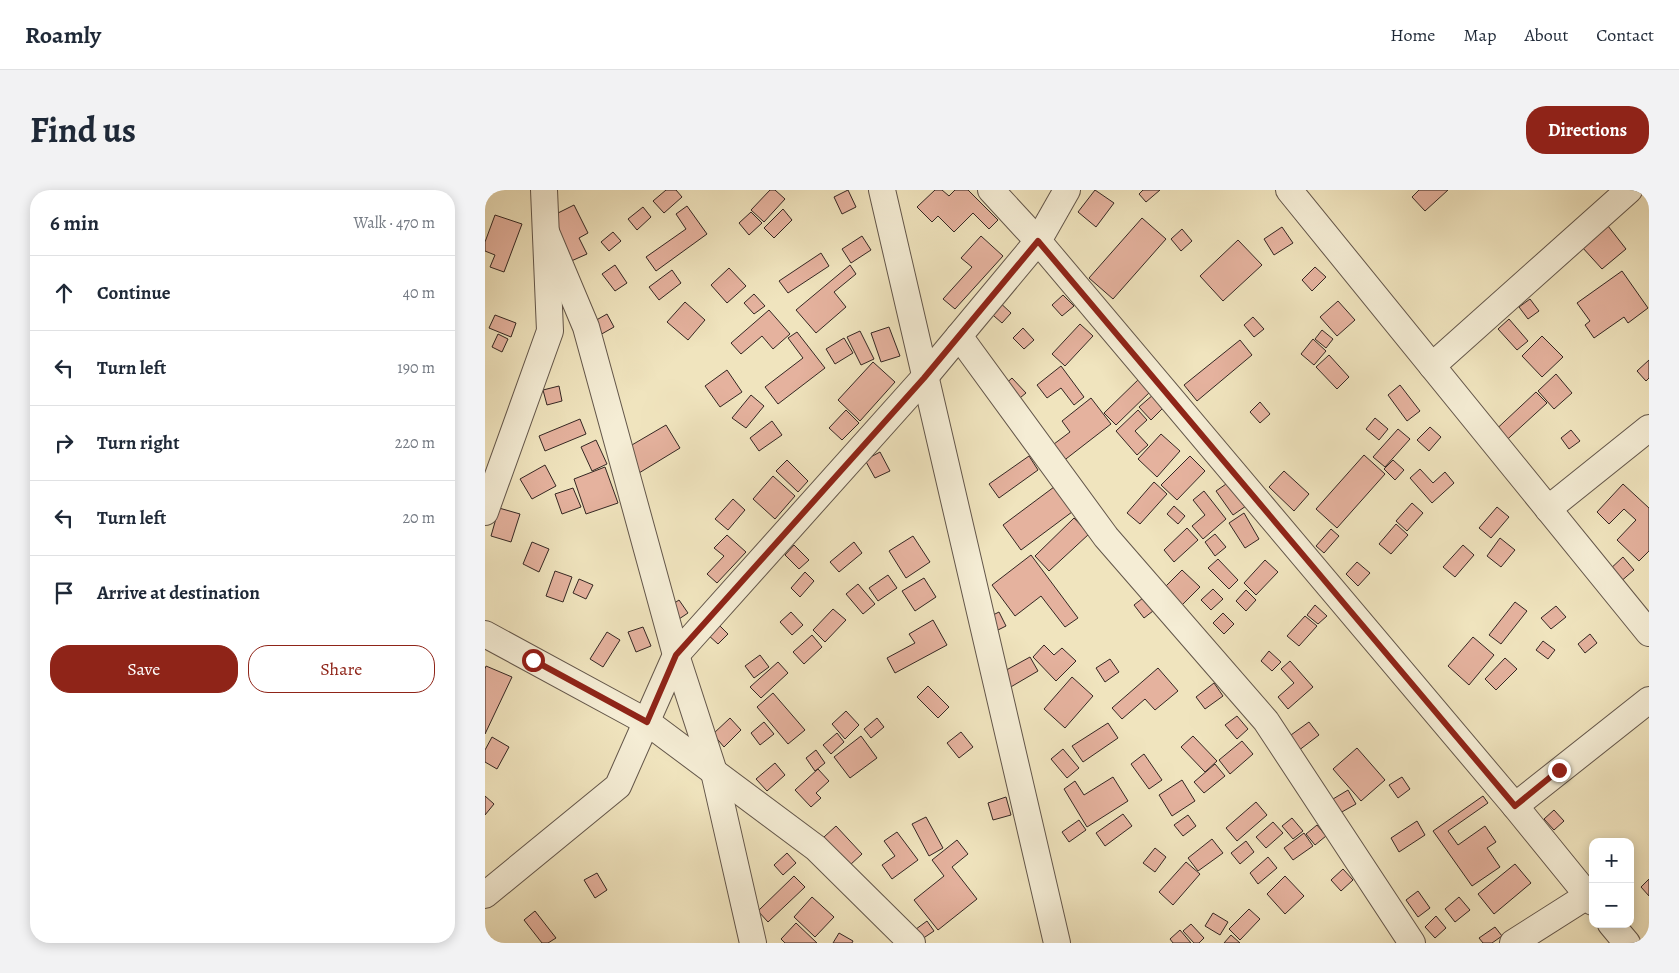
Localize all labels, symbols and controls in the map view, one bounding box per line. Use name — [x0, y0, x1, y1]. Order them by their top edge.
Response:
text: Roamly — [25, 19, 101, 51]
text: Home — [1390, 23, 1435, 47]
text: Map — [1463, 23, 1496, 47]
text: About — [1524, 23, 1568, 47]
text: Contact — [1596, 23, 1654, 47]
text: Find us — [30, 106, 136, 154]
button: Directions — [1526, 106, 1649, 154]
text: 6 min — [50, 209, 99, 237]
text: Walk · 470 m — [354, 212, 435, 234]
icon: ahead — [50, 279, 78, 307]
text: Continue — [97, 280, 171, 306]
text: 40 m — [403, 282, 435, 304]
icon: left — [50, 354, 78, 382]
text: Turn left — [97, 355, 166, 381]
text: 190 m — [397, 357, 435, 379]
icon: right — [50, 429, 78, 457]
text: Turn right — [97, 430, 179, 456]
text: 220 m — [395, 432, 435, 454]
icon: left — [50, 504, 78, 532]
text: Turn left — [97, 505, 166, 531]
text: 20 m — [402, 507, 435, 529]
icon: arrive — [50, 579, 78, 607]
text: Arrive at destination — [97, 580, 260, 606]
button: Save — [50, 645, 238, 693]
button: Share — [248, 645, 435, 693]
route start — [522, 649, 545, 672]
route end — [1548, 759, 1571, 782]
map controls — [1589, 838, 1634, 928]
button: + — [1589, 838, 1634, 883]
button: − — [1589, 883, 1634, 928]

